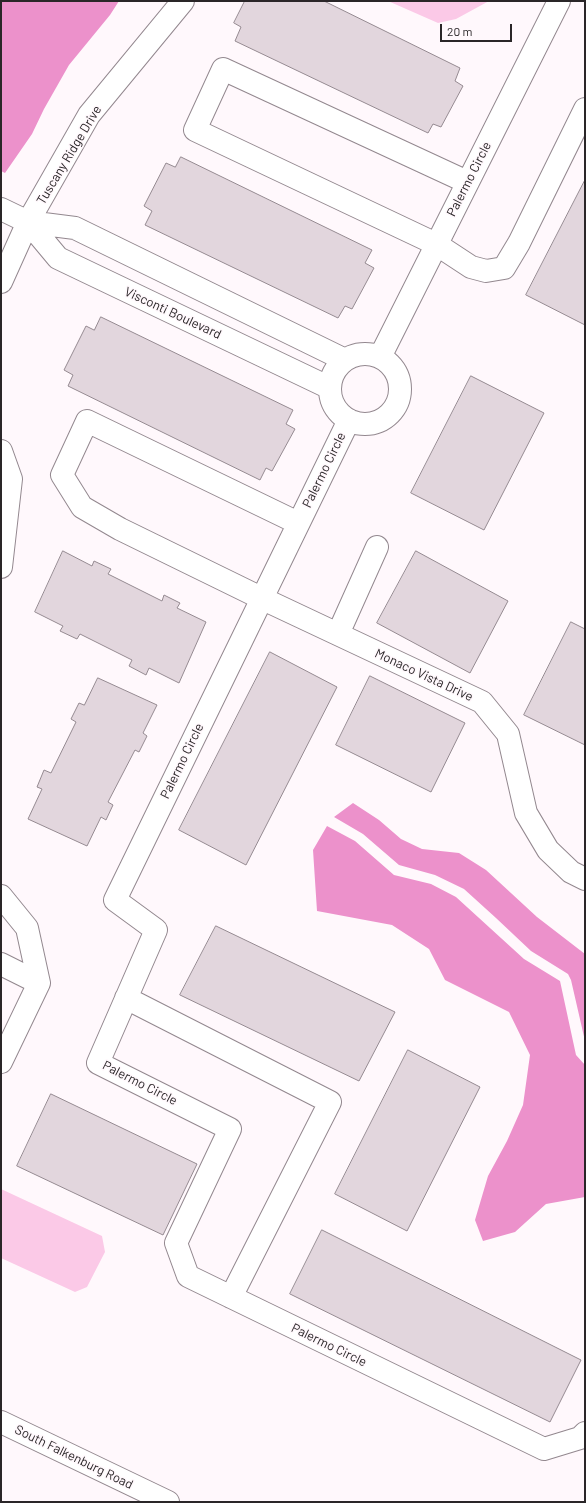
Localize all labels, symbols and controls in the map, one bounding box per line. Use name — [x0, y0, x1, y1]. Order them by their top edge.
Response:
scale bar — [442, 16, 514, 42]
text: 20 m — [447, 24, 473, 38]
street label: Tuscany Ridge Drive — [33, 103, 105, 207]
street label: Palermo Circle — [443, 139, 495, 219]
street label: Visconti Boulevard — [122, 284, 224, 342]
street label: Palermo Circle — [299, 430, 349, 510]
street label: Monaco Vista Drive — [372, 645, 476, 705]
street label: Palermo Circle — [157, 721, 207, 801]
street label: Palermo Circle — [100, 1057, 180, 1109]
street label: Palermo Circle — [289, 1320, 369, 1370]
street label: South Falkenburg Road — [12, 1422, 136, 1492]

